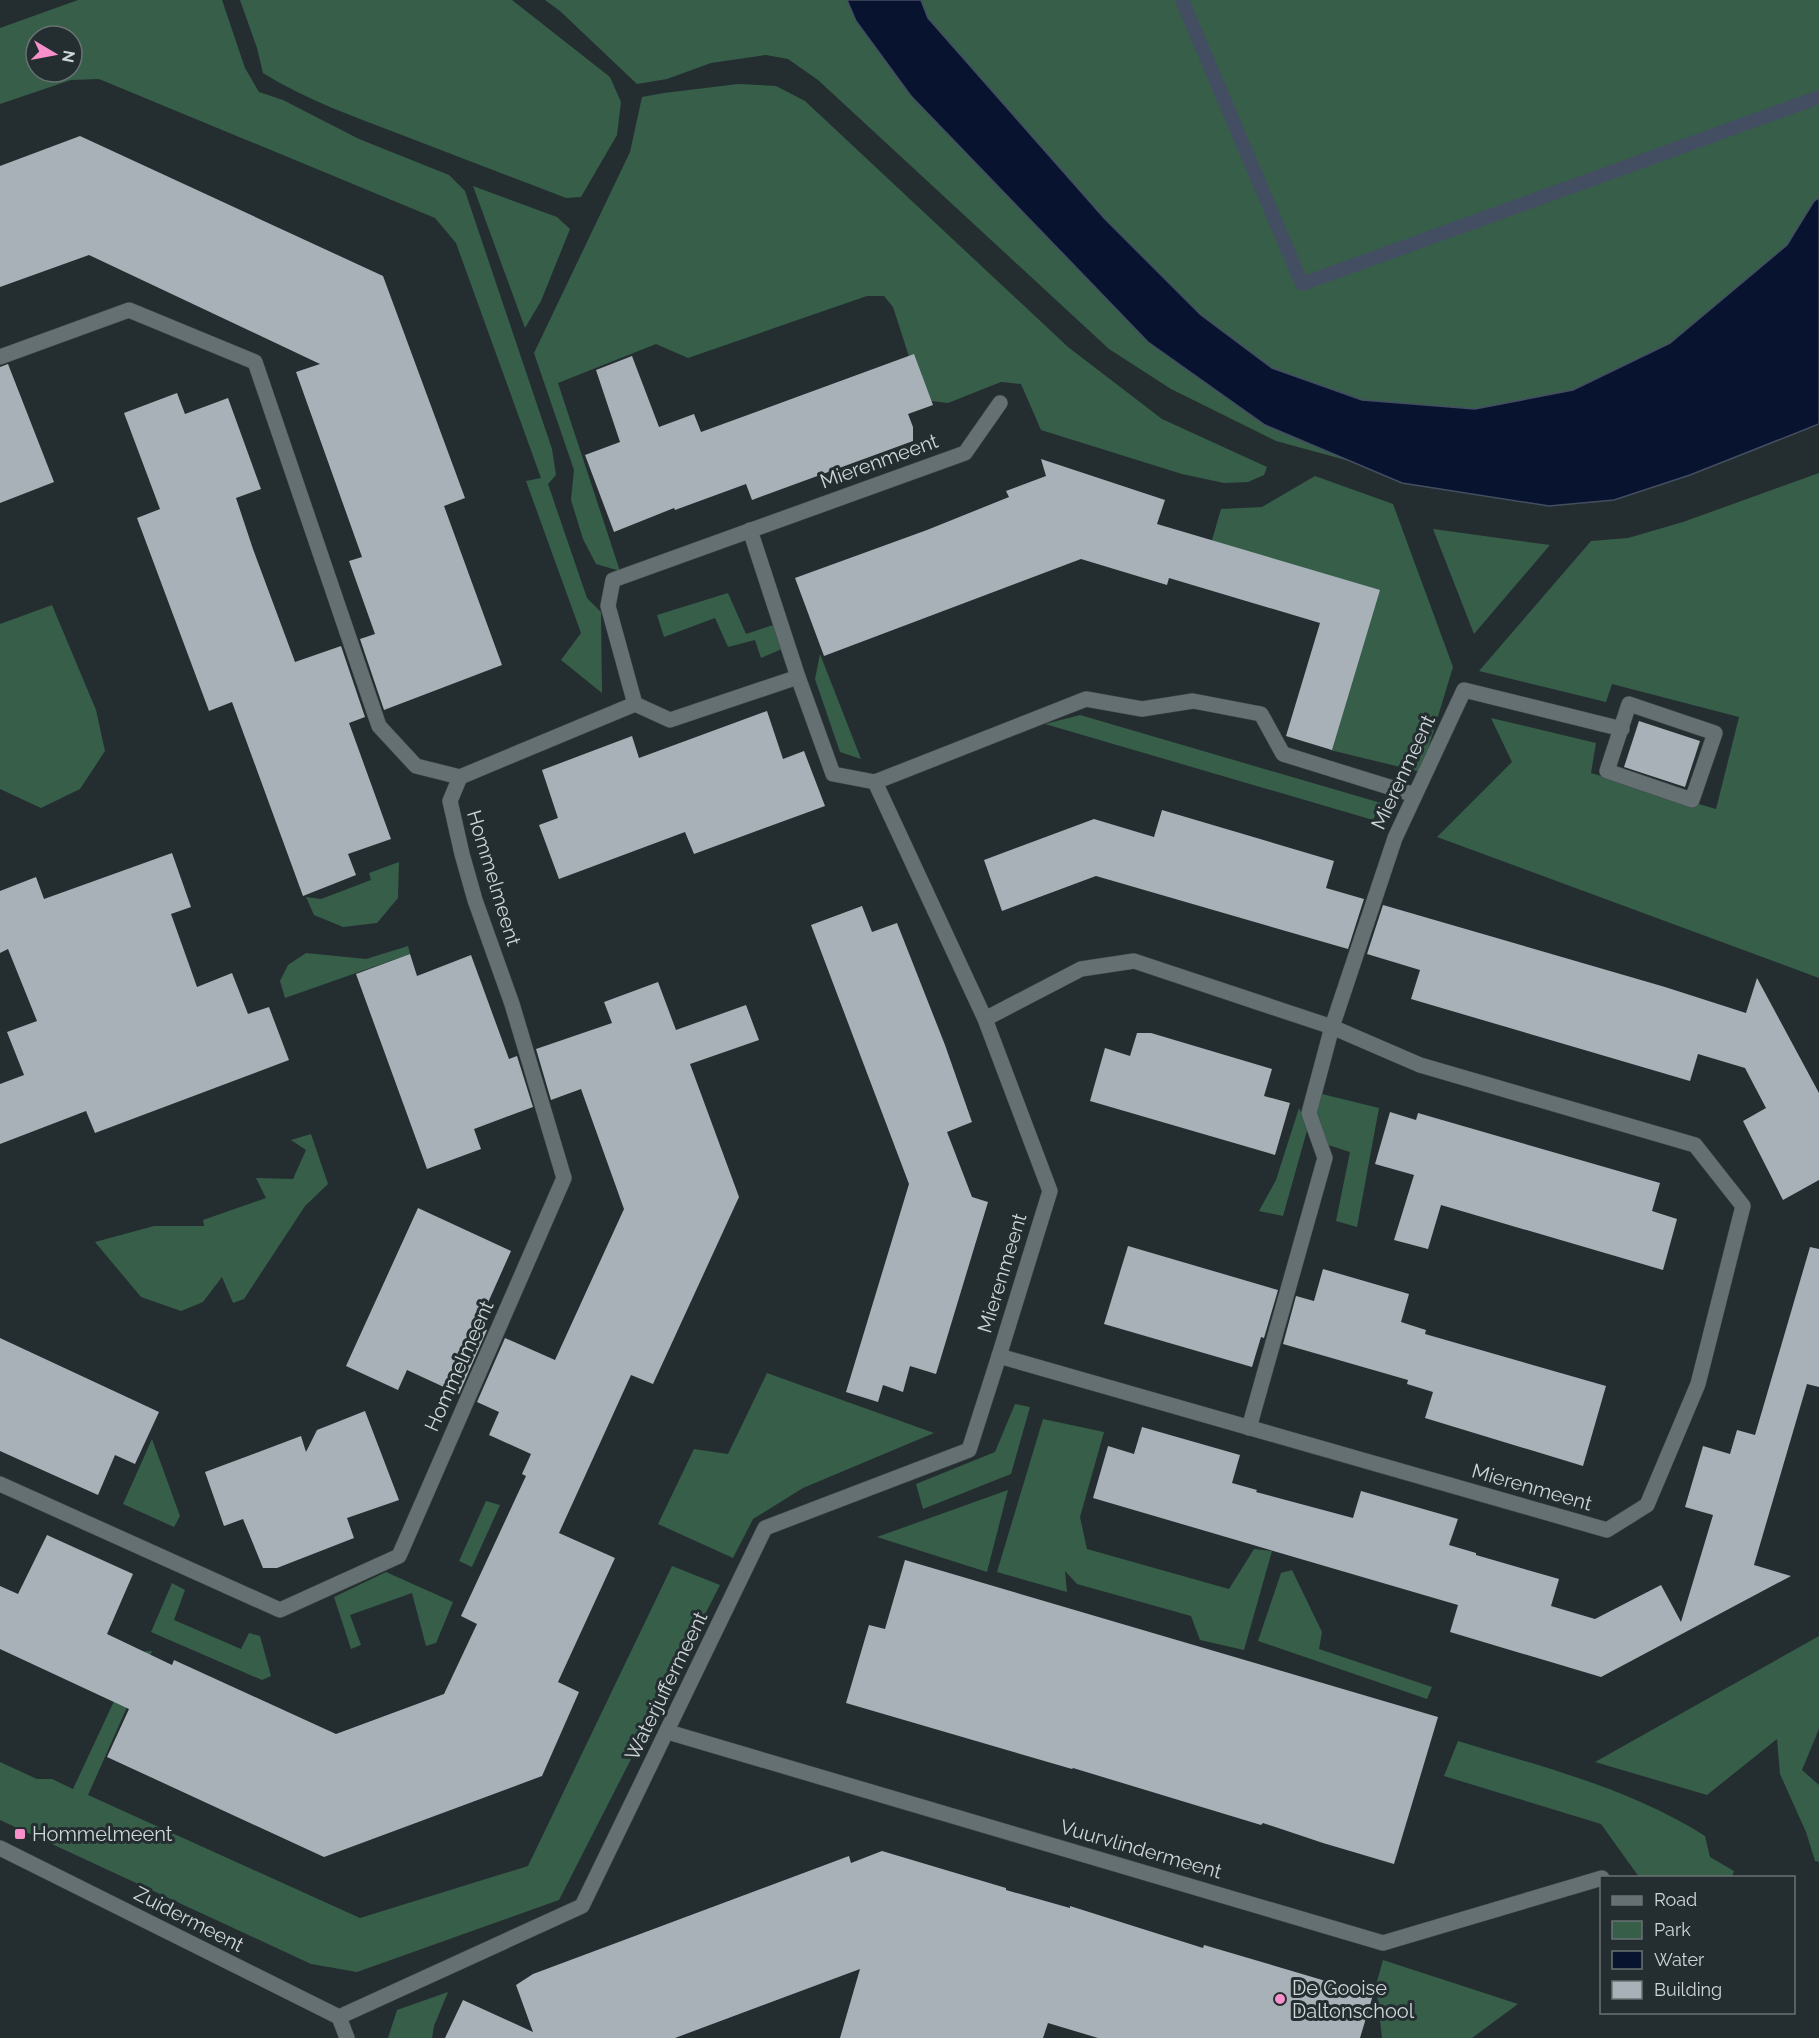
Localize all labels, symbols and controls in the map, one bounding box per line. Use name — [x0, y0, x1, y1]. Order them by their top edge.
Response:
north arrow — [24, 24, 84, 84]
text: N — [58, 49, 79, 64]
street label: Mierenmeent — [817, 428, 942, 493]
street label: Mierenmeent — [1366, 711, 1440, 833]
street label: Hommelmeent — [462, 807, 526, 949]
street label: Mierenmeent — [972, 1210, 1032, 1336]
street label: Hommelmeent — [419, 1297, 499, 1435]
street label: Mierenmeent — [1469, 1458, 1595, 1516]
street label: Waterjuffermeent — [620, 1607, 713, 1764]
street label: Vuurvlindermeent — [1057, 1814, 1225, 1884]
place label: Hommelmeent — [32, 1822, 173, 1846]
marker: Hommelmeent — [13, 1827, 27, 1841]
legend — [1600, 1876, 1795, 2014]
street label: Zuidermeent — [130, 1881, 248, 1957]
text: Road — [1654, 1889, 1697, 1910]
text: Park — [1654, 1919, 1691, 1940]
text: Water — [1654, 1949, 1705, 1970]
place label: De Gooise Daltonschool — [1292, 1976, 1415, 2023]
text: Building — [1654, 1979, 1722, 2000]
marker: De Gooise Daltonschool — [1273, 1992, 1287, 2006]

